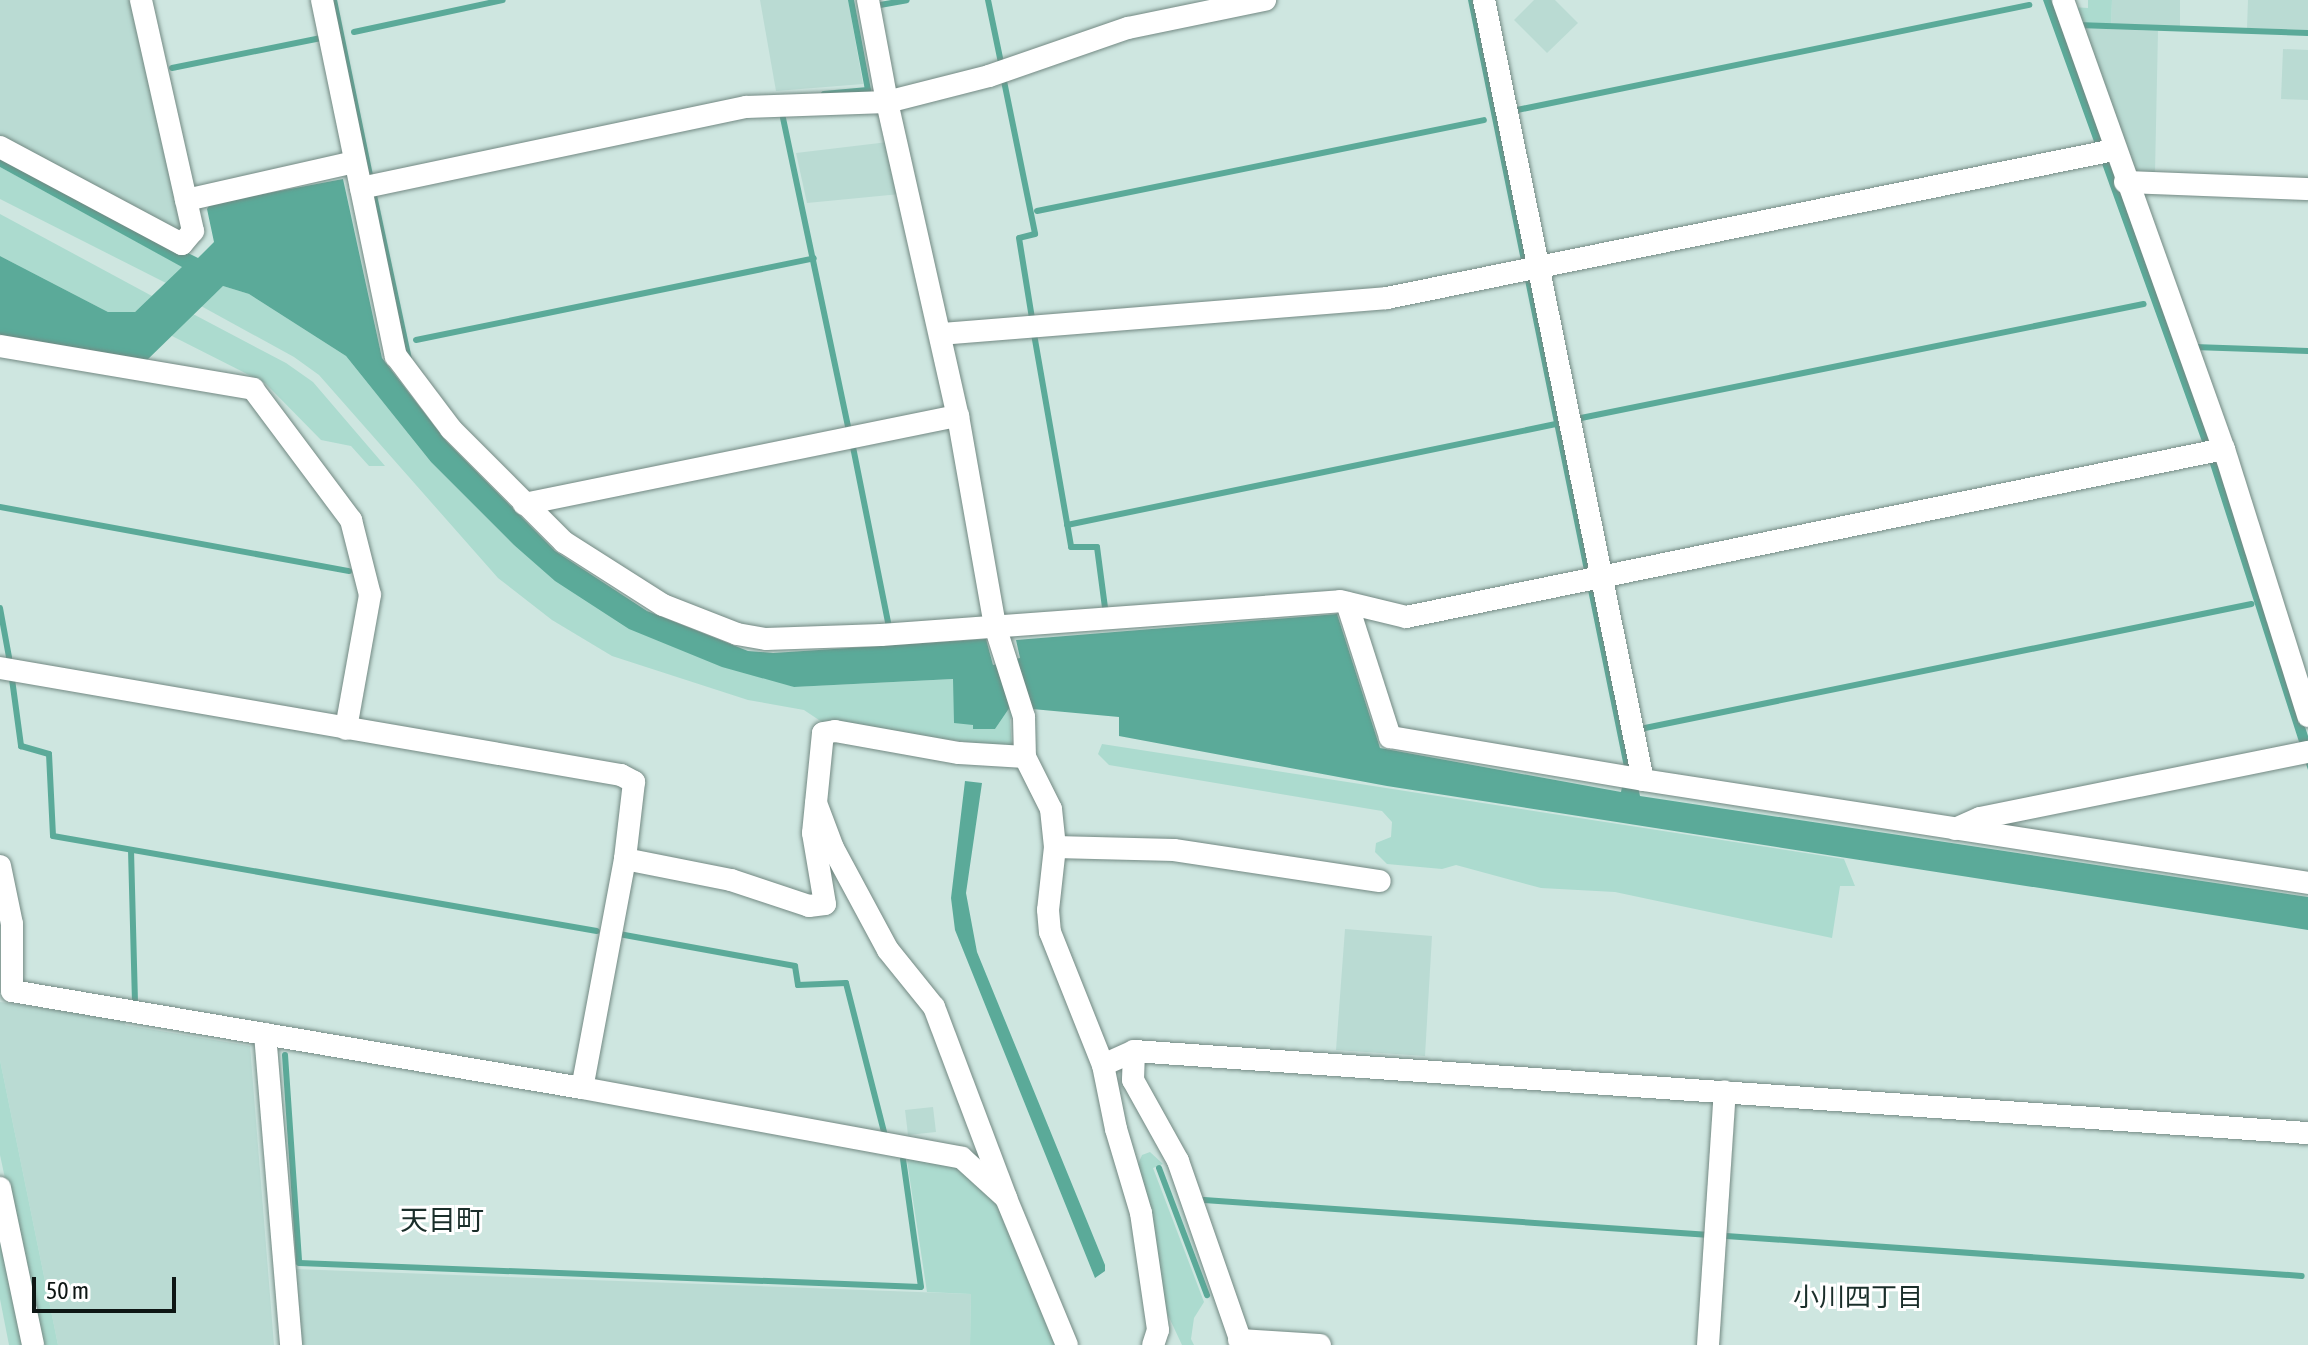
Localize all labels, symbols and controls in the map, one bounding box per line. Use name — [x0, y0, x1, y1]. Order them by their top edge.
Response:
district label: 天目町 — [400, 1203, 484, 1237]
scale bar — [36, 1261, 180, 1311]
text: 50 m — [46, 1277, 89, 1304]
district label: 小川四丁目 — [1793, 1282, 1923, 1314]

